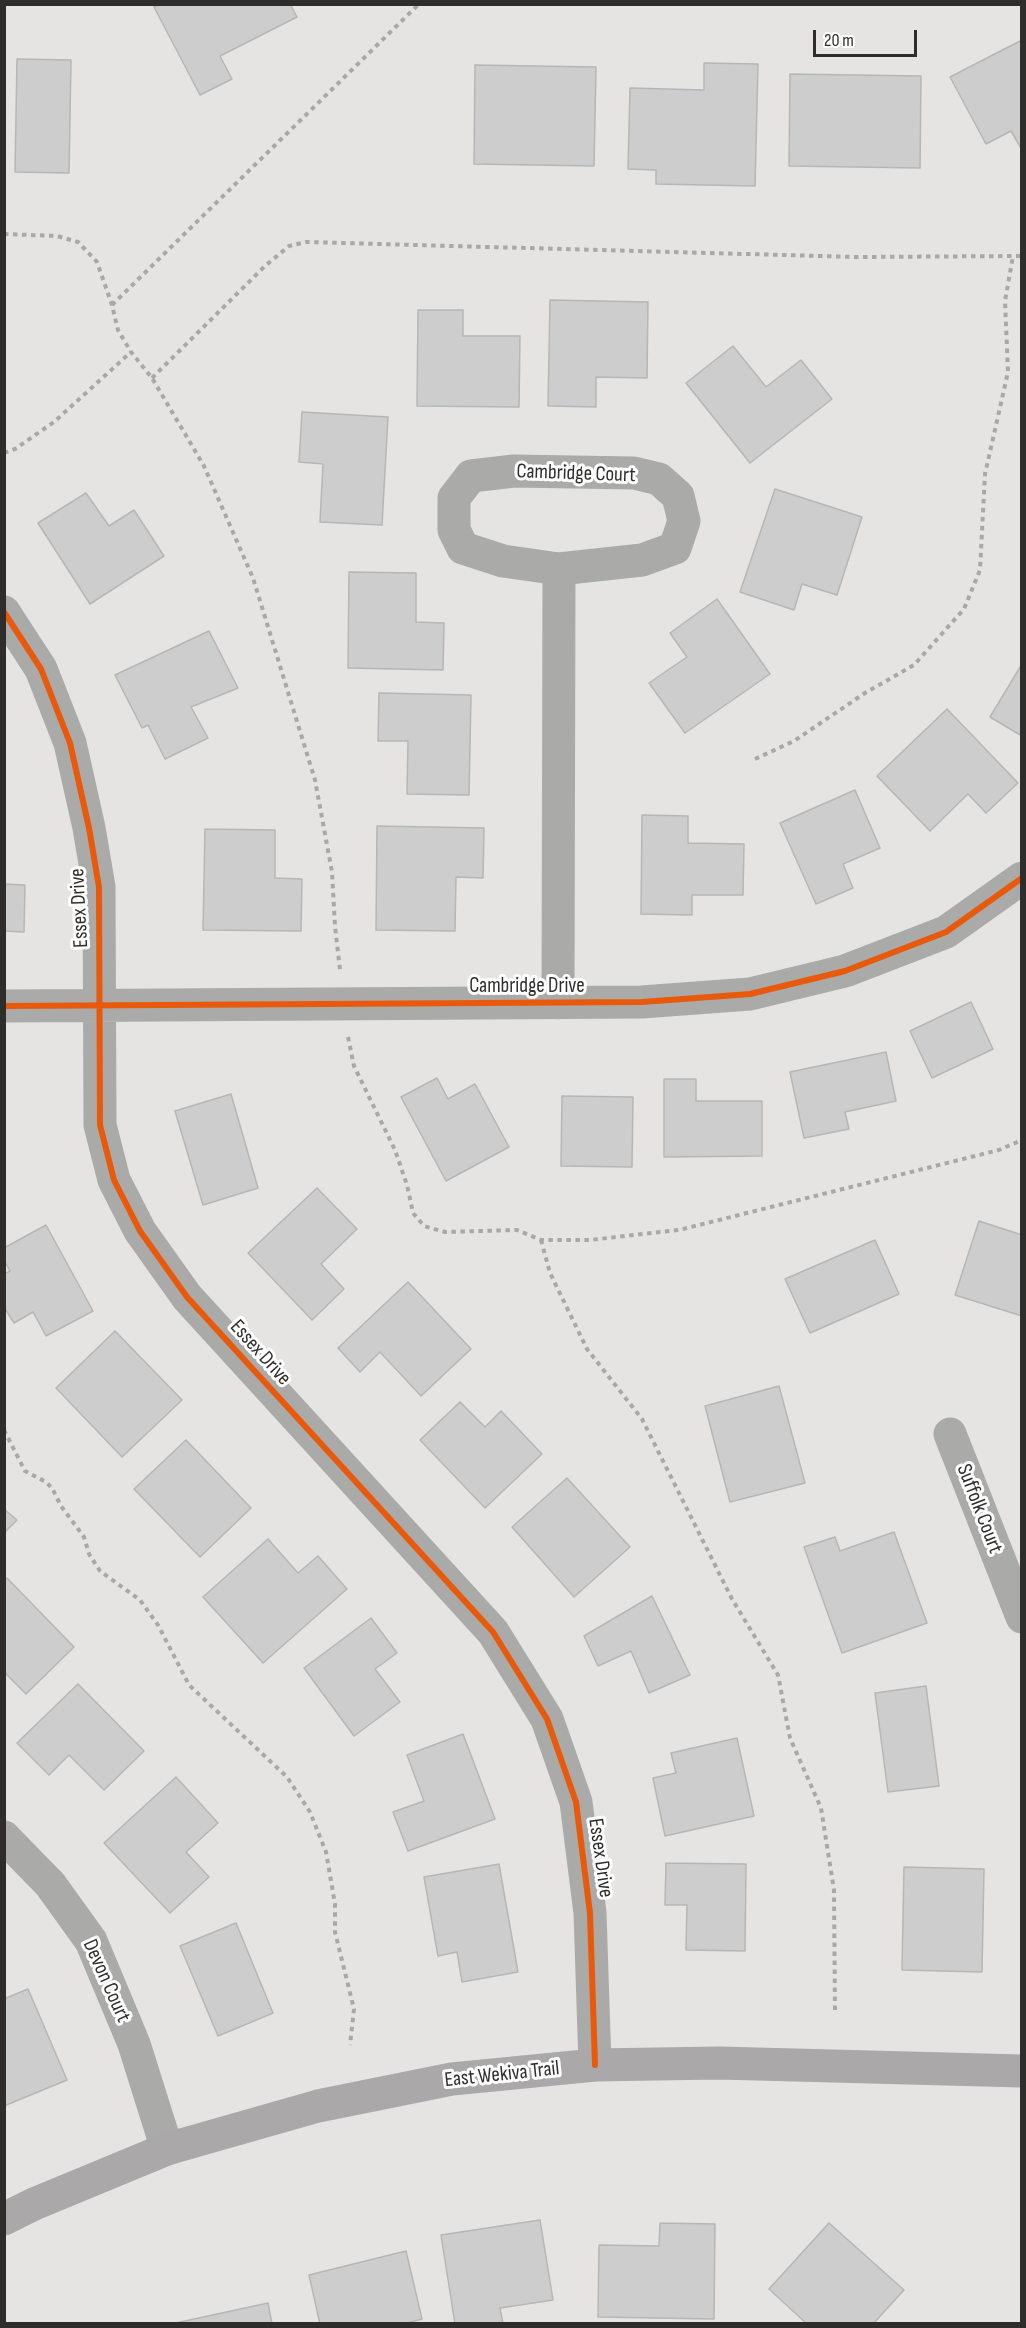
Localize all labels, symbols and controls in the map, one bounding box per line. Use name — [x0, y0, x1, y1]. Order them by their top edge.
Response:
scale bar — [816, 18, 920, 56]
text: 20 m — [824, 30, 854, 51]
street label: Cambridge Court — [516, 459, 636, 489]
street label: Essex Drive — [65, 868, 95, 948]
street label: Cambridge Drive — [469, 974, 585, 1000]
street label: Essex Drive — [224, 1315, 296, 1391]
street label: Suffolk Court — [950, 1461, 1008, 1557]
street label: Essex Drive — [582, 1817, 618, 1899]
street label: Devon Court — [77, 1936, 135, 2026]
street label: East Wekiva Trail — [443, 2056, 561, 2094]

